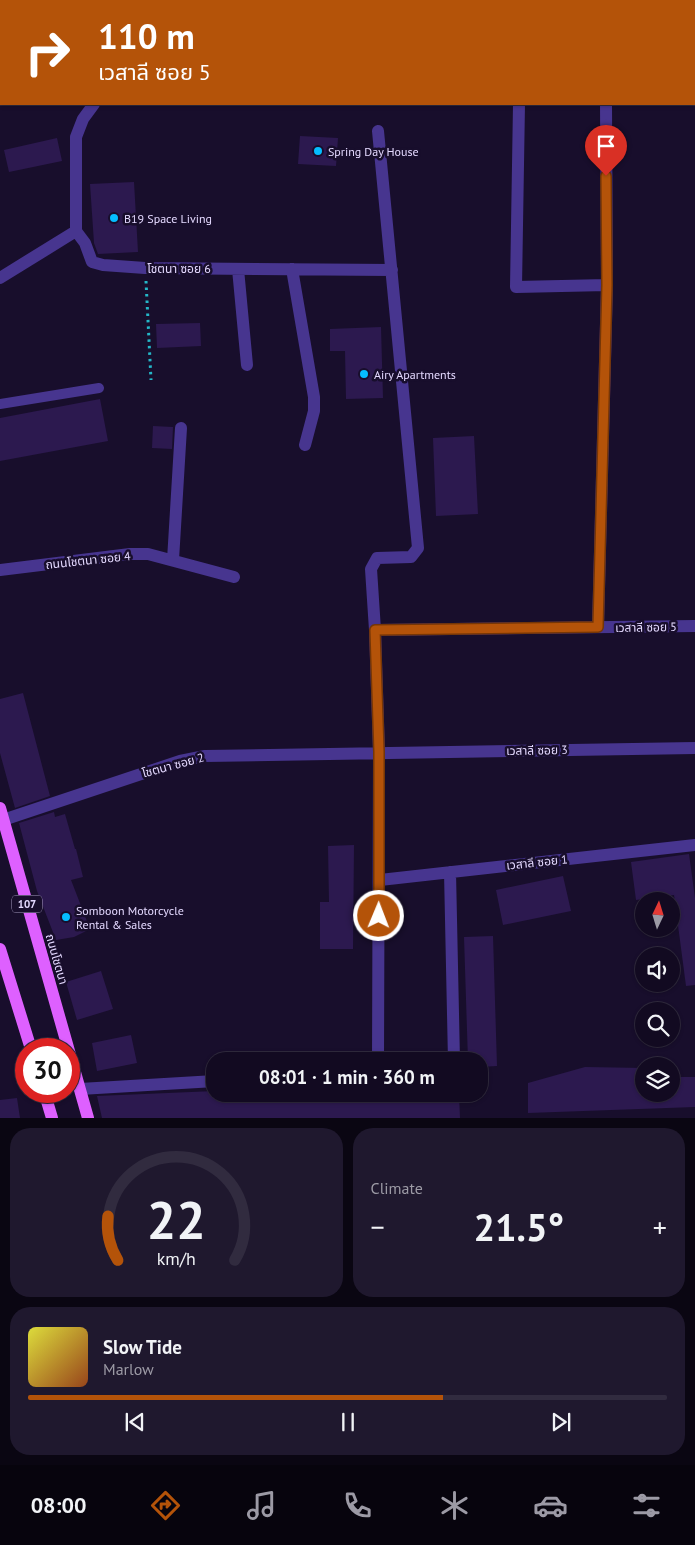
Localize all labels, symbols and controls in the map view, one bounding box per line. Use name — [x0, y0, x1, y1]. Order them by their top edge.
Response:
text: 110 m — [98, 13, 195, 59]
icon: right — [15, 20, 80, 85]
text: เวสาลี ซอย 5 — [98, 58, 211, 86]
pin — [585, 125, 627, 176]
icon: arrive — [592, 132, 620, 160]
place label: Spring Day House — [328, 144, 419, 159]
marker: Spring Day House — [312, 145, 324, 157]
place label: B19 Space Living — [124, 211, 212, 226]
marker: B19 Space Living — [108, 212, 120, 224]
street label: โชตนา ซอย 6 — [147, 261, 211, 276]
place label: Airy Apartments — [374, 367, 456, 382]
marker: Airy Apartments — [358, 368, 370, 380]
street label: ถนนโชตนา ซอย 4 — [45, 548, 132, 572]
street label: เวสาลี ซอย 5 — [615, 619, 677, 635]
street label: เวสาลี ซอย 3 — [506, 742, 568, 758]
street label: โชตนา ซอย 2 — [140, 750, 206, 780]
street label: เวสาลี ซอย 1 — [506, 851, 568, 873]
position arrow — [352, 889, 404, 941]
north arrow — [635, 892, 680, 938]
map controls — [635, 892, 680, 1102]
road number: 107 — [12, 896, 42, 912]
place label: Somboon Motorcycle Rental & Sales — [76, 903, 184, 932]
marker: Somboon Motorcycle Rental & Sales — [60, 911, 72, 923]
street label: ถนนโชตนา — [43, 932, 71, 986]
button: sound — [635, 947, 680, 992]
button: search — [635, 1002, 680, 1047]
speed limit sign: 30 — [15, 1038, 80, 1103]
button: layers — [635, 1057, 680, 1102]
text: 08:01 · 1 min · 360 m — [259, 1065, 435, 1089]
text: Climate — [371, 1178, 423, 1198]
text: 22 — [147, 1186, 206, 1253]
text: 21.5° — [473, 1202, 564, 1251]
text: − — [371, 1208, 385, 1245]
text: + — [653, 1208, 667, 1245]
text: km/h — [157, 1247, 196, 1270]
text: Slow Tide — [103, 1335, 182, 1359]
text: Marlow — [103, 1359, 154, 1379]
icon: previous — [121, 1408, 149, 1436]
icon: pause — [334, 1408, 362, 1436]
icon: next — [547, 1408, 575, 1436]
icon: directions — [148, 1488, 183, 1523]
icon: music — [244, 1488, 279, 1523]
icon: phone — [340, 1488, 375, 1523]
icon: climate — [437, 1488, 472, 1523]
icon: car — [533, 1488, 568, 1523]
icon: filters — [629, 1488, 664, 1523]
text: 08:00 — [31, 1491, 86, 1519]

